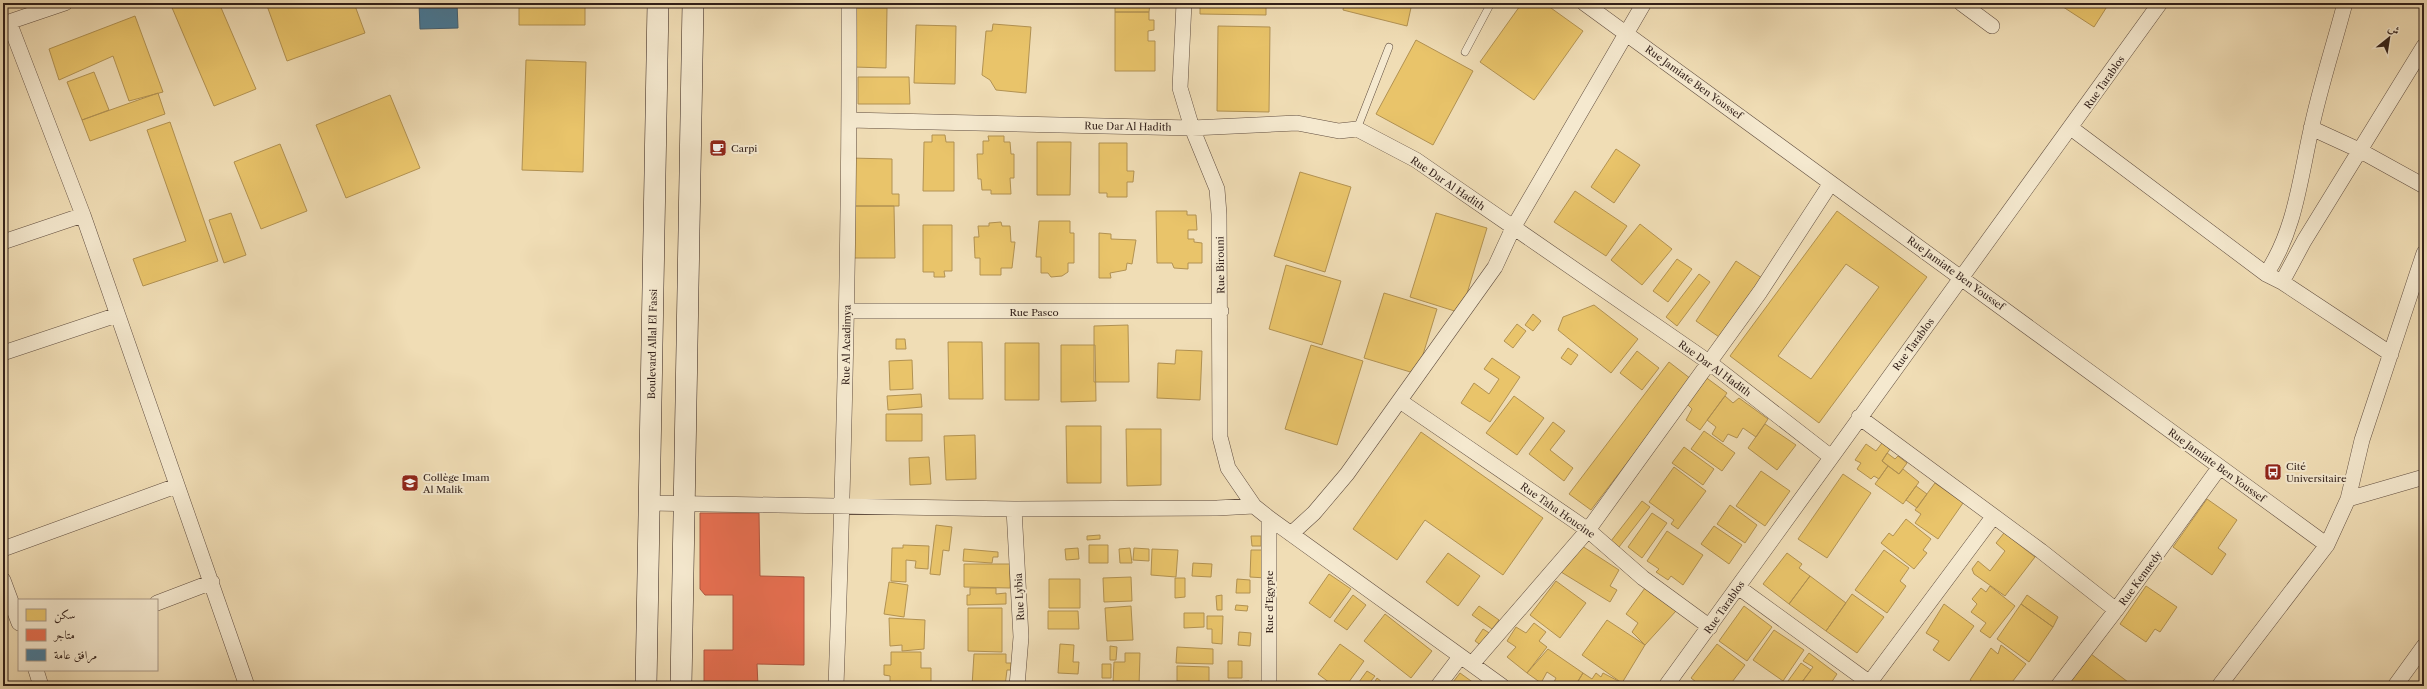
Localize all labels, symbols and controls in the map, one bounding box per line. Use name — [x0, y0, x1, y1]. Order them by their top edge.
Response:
north arrow — [2369, 18, 2409, 58]
text: ش — [2386, 21, 2402, 38]
street label: Rue Jamiate Ben Youssef — [1643, 43, 1746, 123]
street label: Rue Tarablos — [2081, 53, 2128, 111]
street label: Rue Dar Al Hadith — [1084, 119, 1172, 134]
cafe icon: Carpi — [708, 138, 728, 158]
place label: Carpi — [731, 142, 757, 155]
street label: Rue Dar Al Hadith — [1408, 154, 1488, 214]
street label: Rue Jamiate Ben Youssef — [1905, 234, 2008, 314]
street label: Rue Birouni — [1213, 236, 1228, 294]
street label: Boulevard Allal El Fassi — [645, 289, 660, 399]
street label: Rue Al Acadimya — [839, 304, 854, 385]
street label: Rue Pasco — [1009, 306, 1059, 319]
street label: Rue Tarablos — [1890, 315, 1937, 373]
street label: Rue Dar Al Hadith — [1676, 338, 1754, 400]
street label: Rue Jamiate Ben Youssef — [2166, 426, 2269, 506]
place label: Cité Universitaire — [2286, 460, 2347, 485]
bus stop icon: Cité Universitaire — [2263, 462, 2283, 482]
place label: Collège Imam Al Malik — [422, 471, 490, 496]
school or university icon: Collège Imam Al Malik — [400, 473, 420, 493]
street label: Rue Taha Houcine — [1518, 480, 1598, 541]
street label: Rue Kennedy — [2116, 548, 2165, 608]
street label: Rue d'Egypte — [1263, 570, 1276, 633]
street label: Rue Lybia — [1012, 572, 1027, 621]
street label: Rue Tarablos — [1701, 578, 1748, 636]
legend — [18, 599, 158, 671]
text: سكن — [54, 607, 75, 624]
text: متاجر — [52, 627, 75, 642]
text: مرافق عامة — [54, 647, 97, 664]

